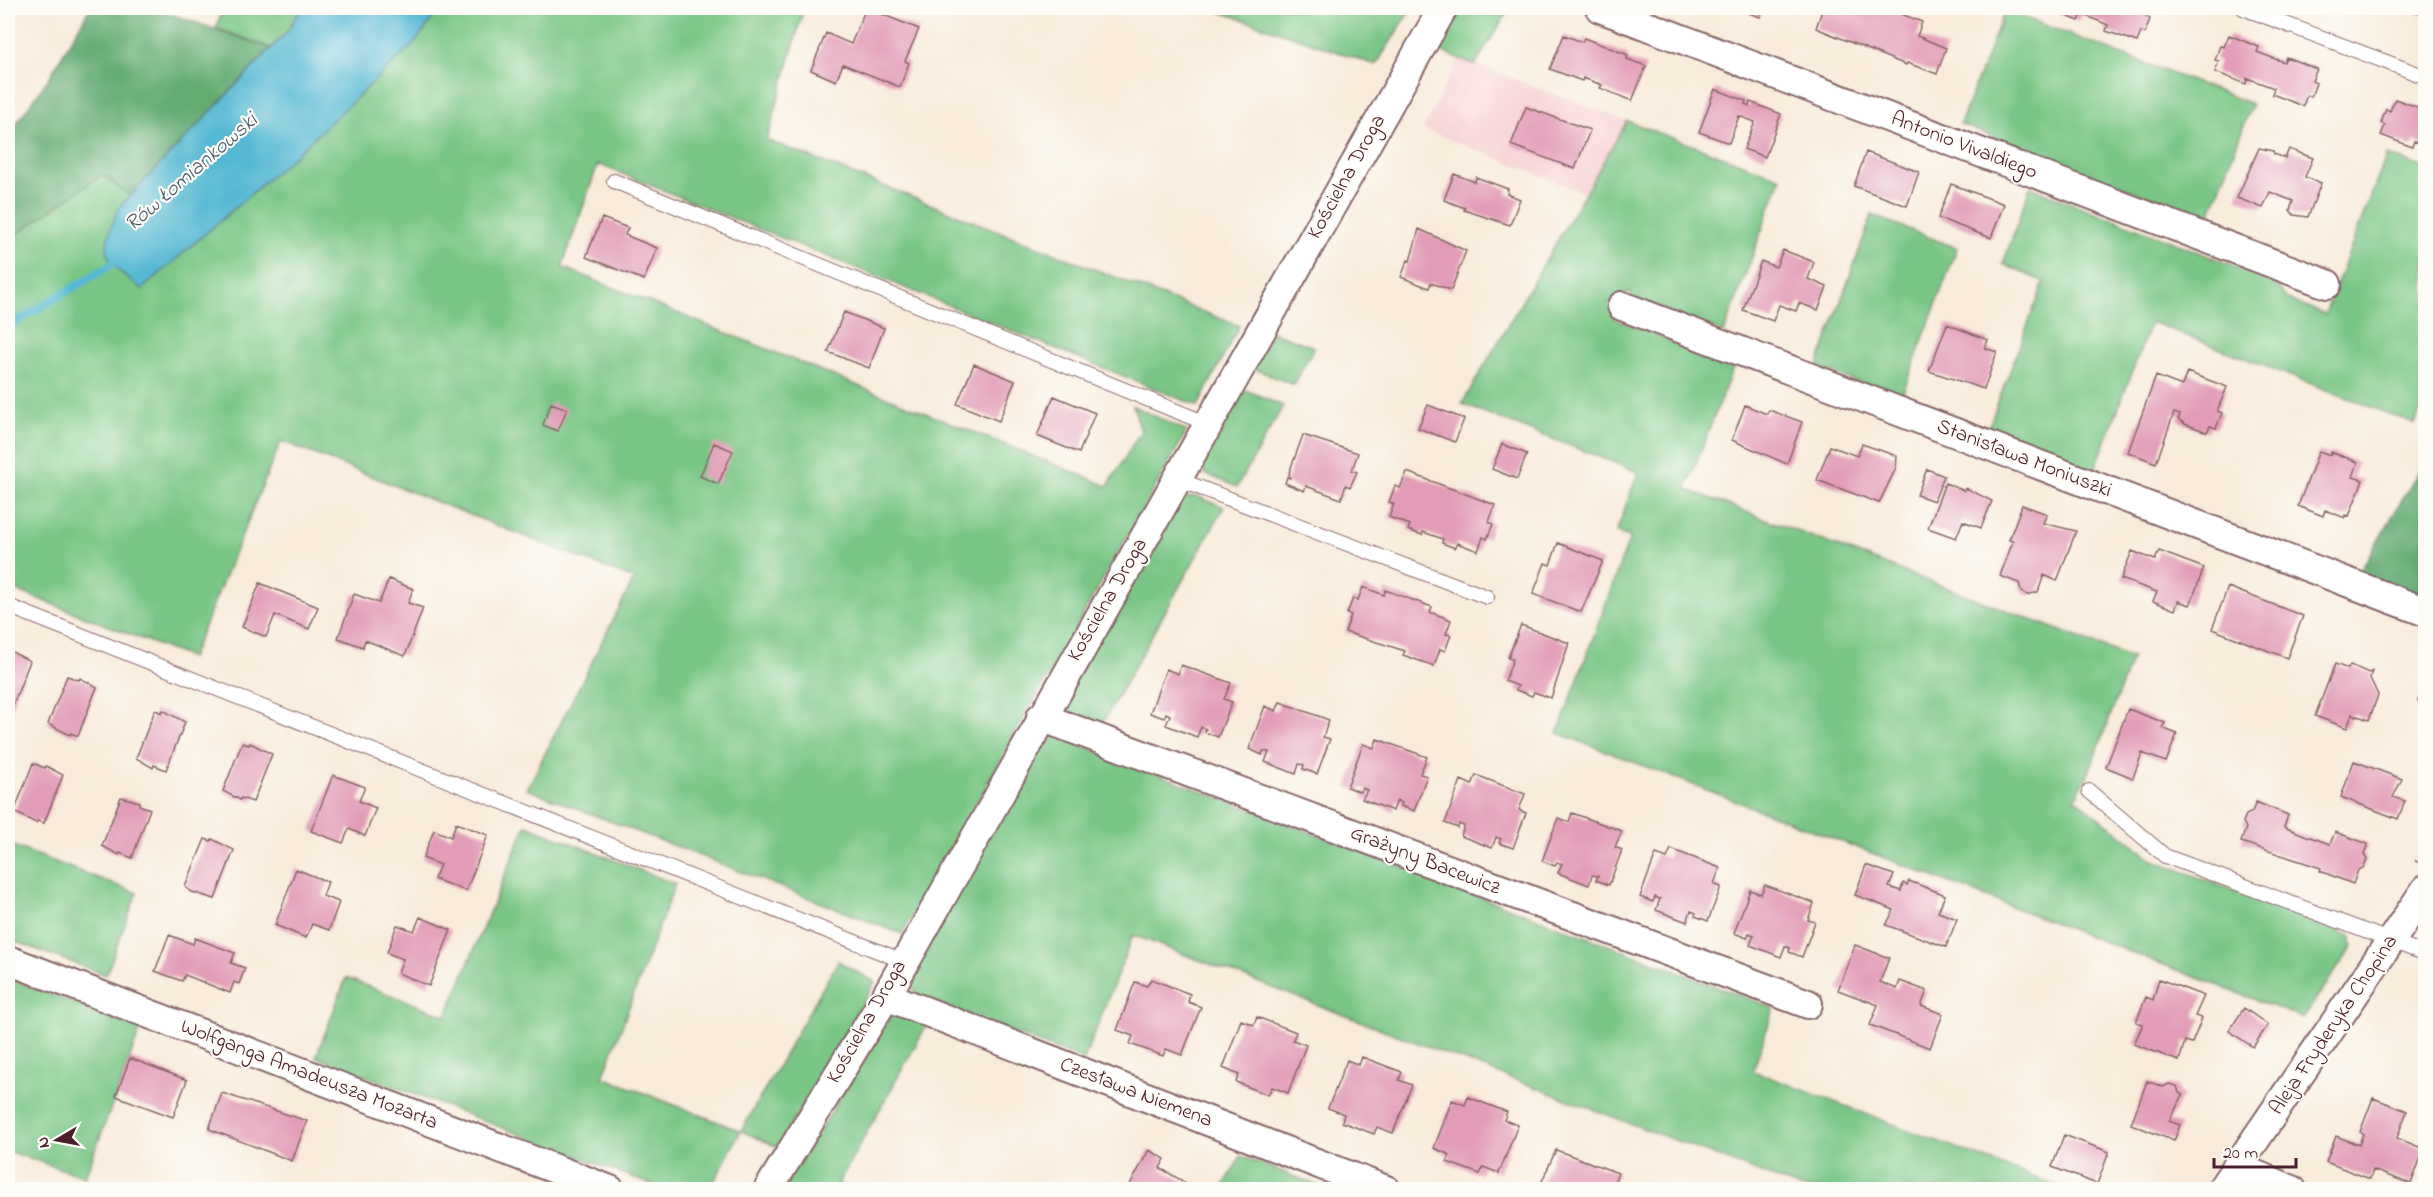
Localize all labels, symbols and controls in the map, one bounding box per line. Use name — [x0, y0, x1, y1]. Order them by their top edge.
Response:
street label: Antonio Vivaldiego — [1886, 104, 2042, 190]
water label: Rów Łomiankowski — [118, 105, 267, 240]
street label: Kościelna Droga — [1300, 109, 1395, 246]
street label: Stanisława Moniuszki — [1932, 412, 2116, 506]
street label: Kościelna Droga — [1060, 533, 1157, 668]
street label: Grażyny Bacewicz — [1345, 819, 1505, 905]
street label: Aleja Fryderyka Chopina — [2262, 929, 2407, 1122]
street label: Kościelna Droga — [819, 955, 916, 1090]
street label: Wolfganga Amadeusza Mozarta — [175, 1012, 442, 1140]
street label: Czesława Niemena — [1055, 1050, 1217, 1136]
north arrow — [27, 1110, 87, 1170]
scale bar — [2214, 1131, 2296, 1169]
text: N — [31, 1135, 57, 1150]
text: 20 m — [2223, 1141, 2258, 1167]

